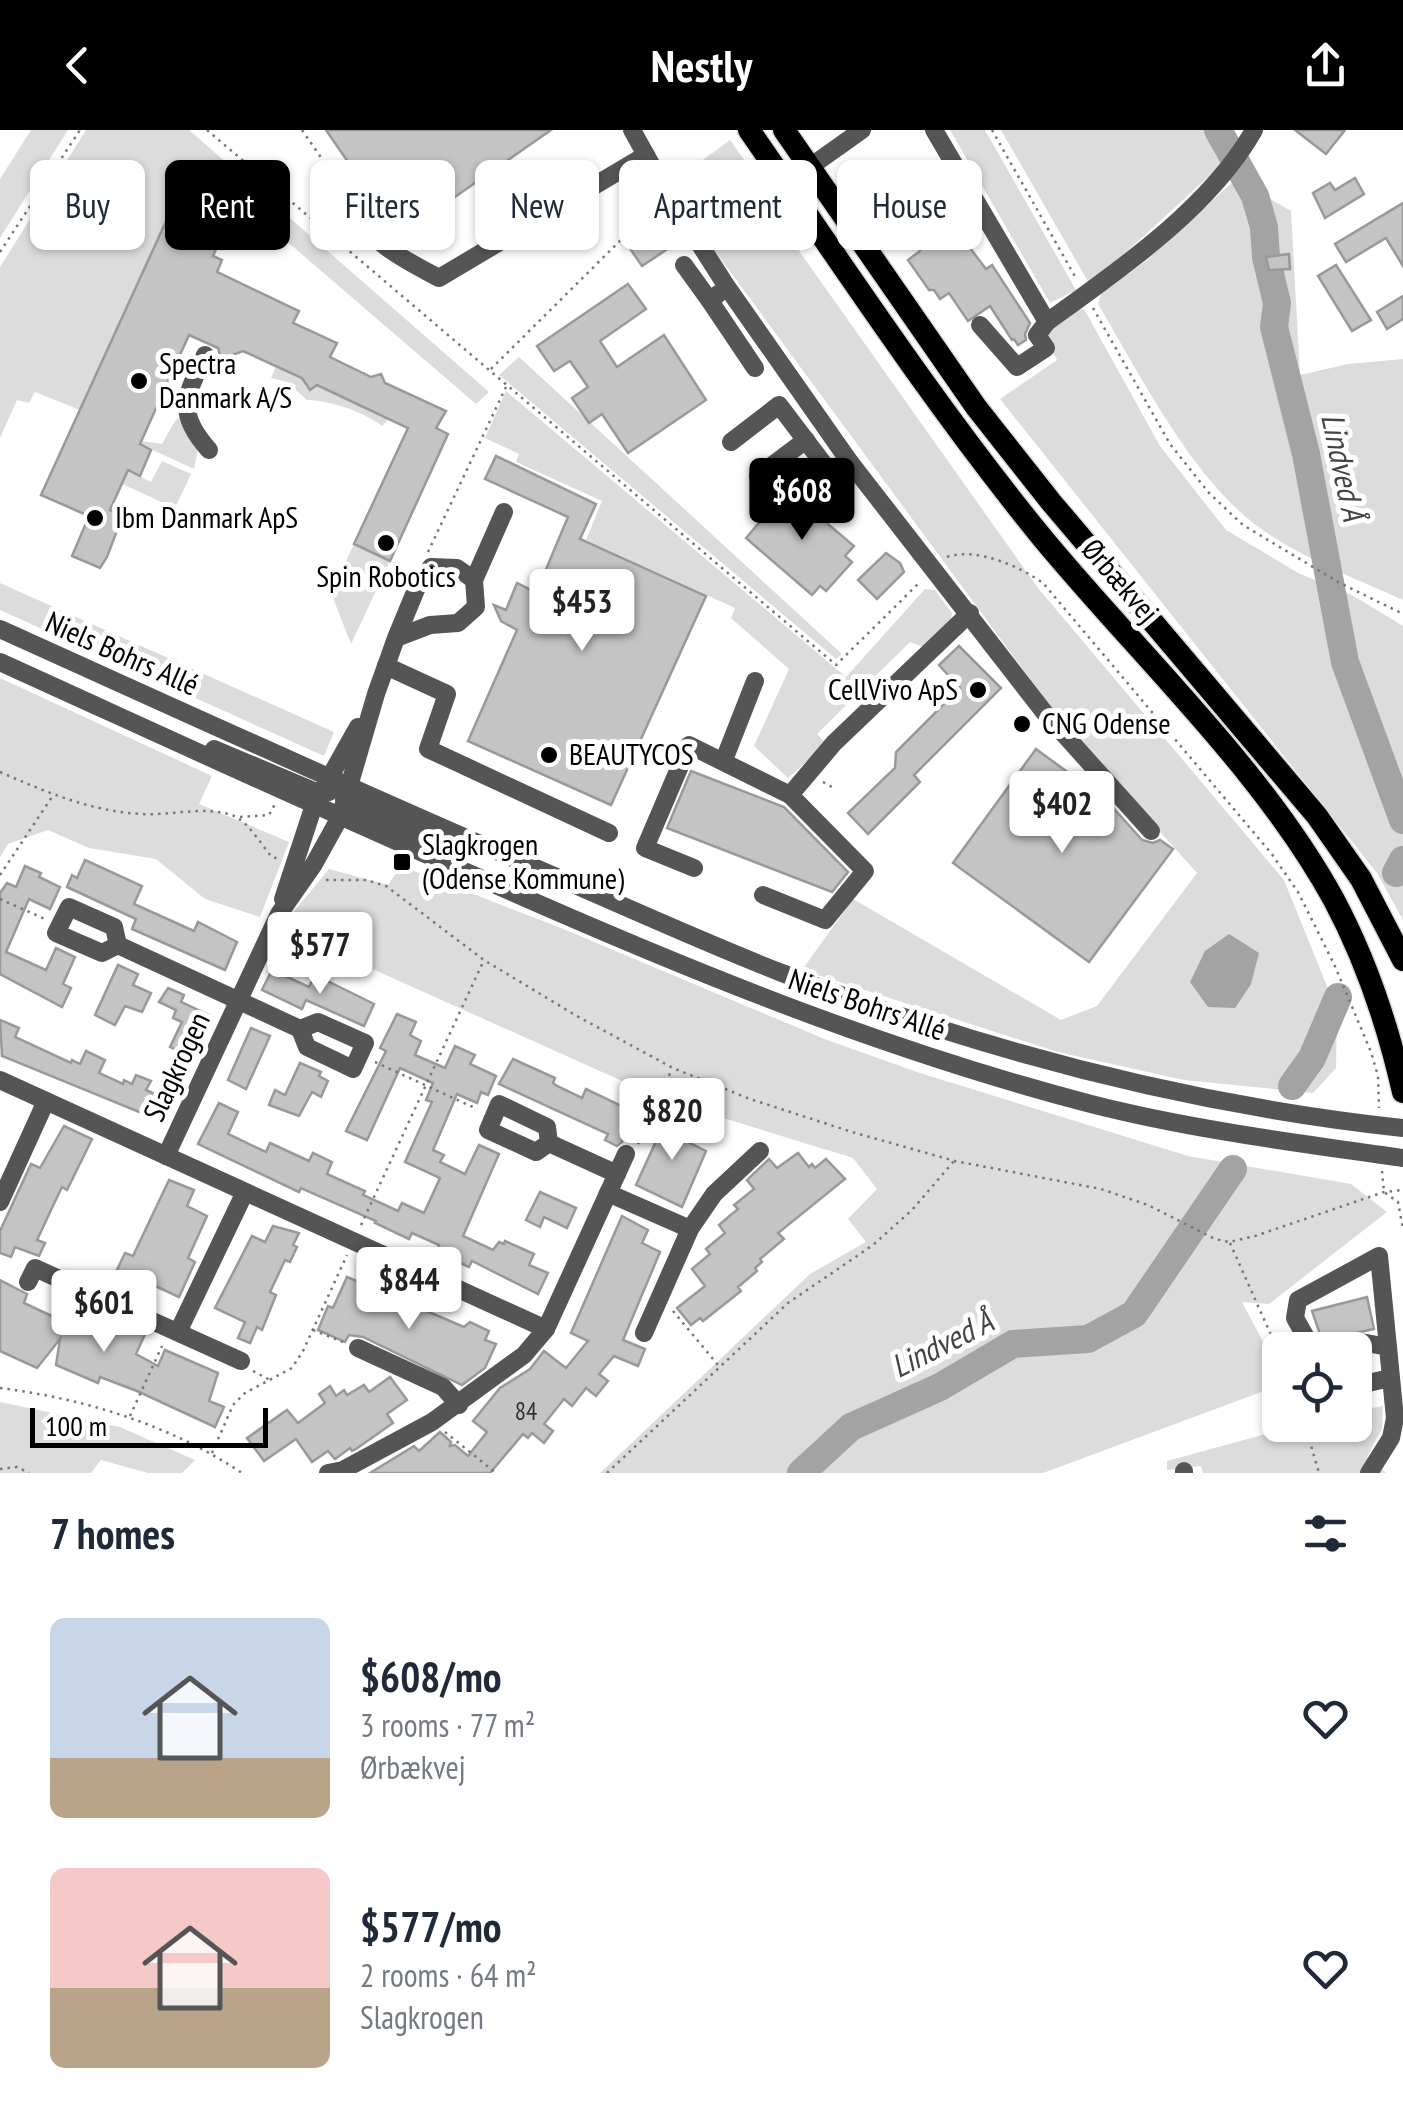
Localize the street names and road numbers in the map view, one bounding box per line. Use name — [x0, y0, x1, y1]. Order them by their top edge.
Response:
street label: Ørbækvej — [1074, 530, 1168, 630]
street label: Niels Bohrs Allé — [40, 602, 205, 704]
street label: Niels Bohrs Allé — [784, 959, 951, 1049]
street label: Slagkrogen — [133, 1005, 218, 1127]

